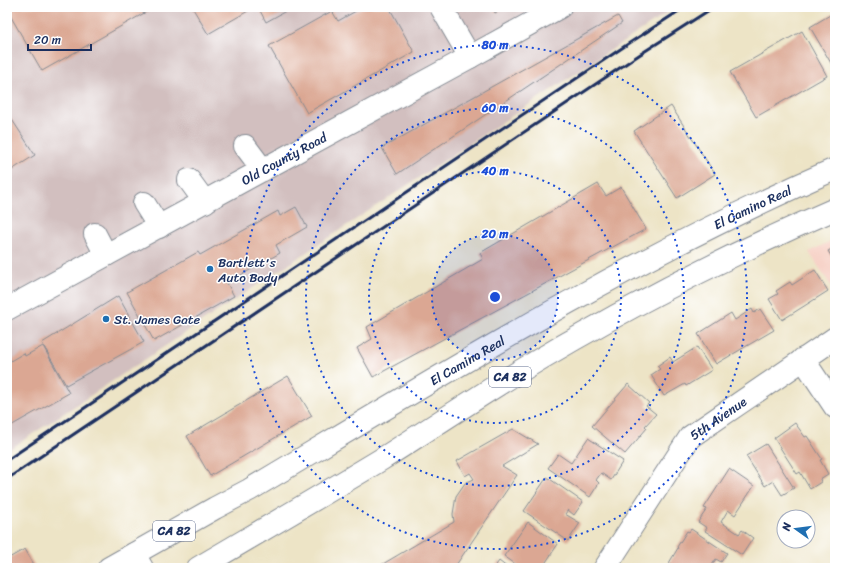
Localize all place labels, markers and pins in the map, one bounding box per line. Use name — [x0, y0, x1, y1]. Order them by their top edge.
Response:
place label: Bartlett's Auto Body — [217, 251, 278, 289]
marker: Bartlett's Auto Body — [205, 264, 215, 274]
centre of rings — [488, 290, 502, 304]
place label: St. James Gate — [114, 308, 200, 331]
marker: St. James Gate — [101, 314, 111, 324]

